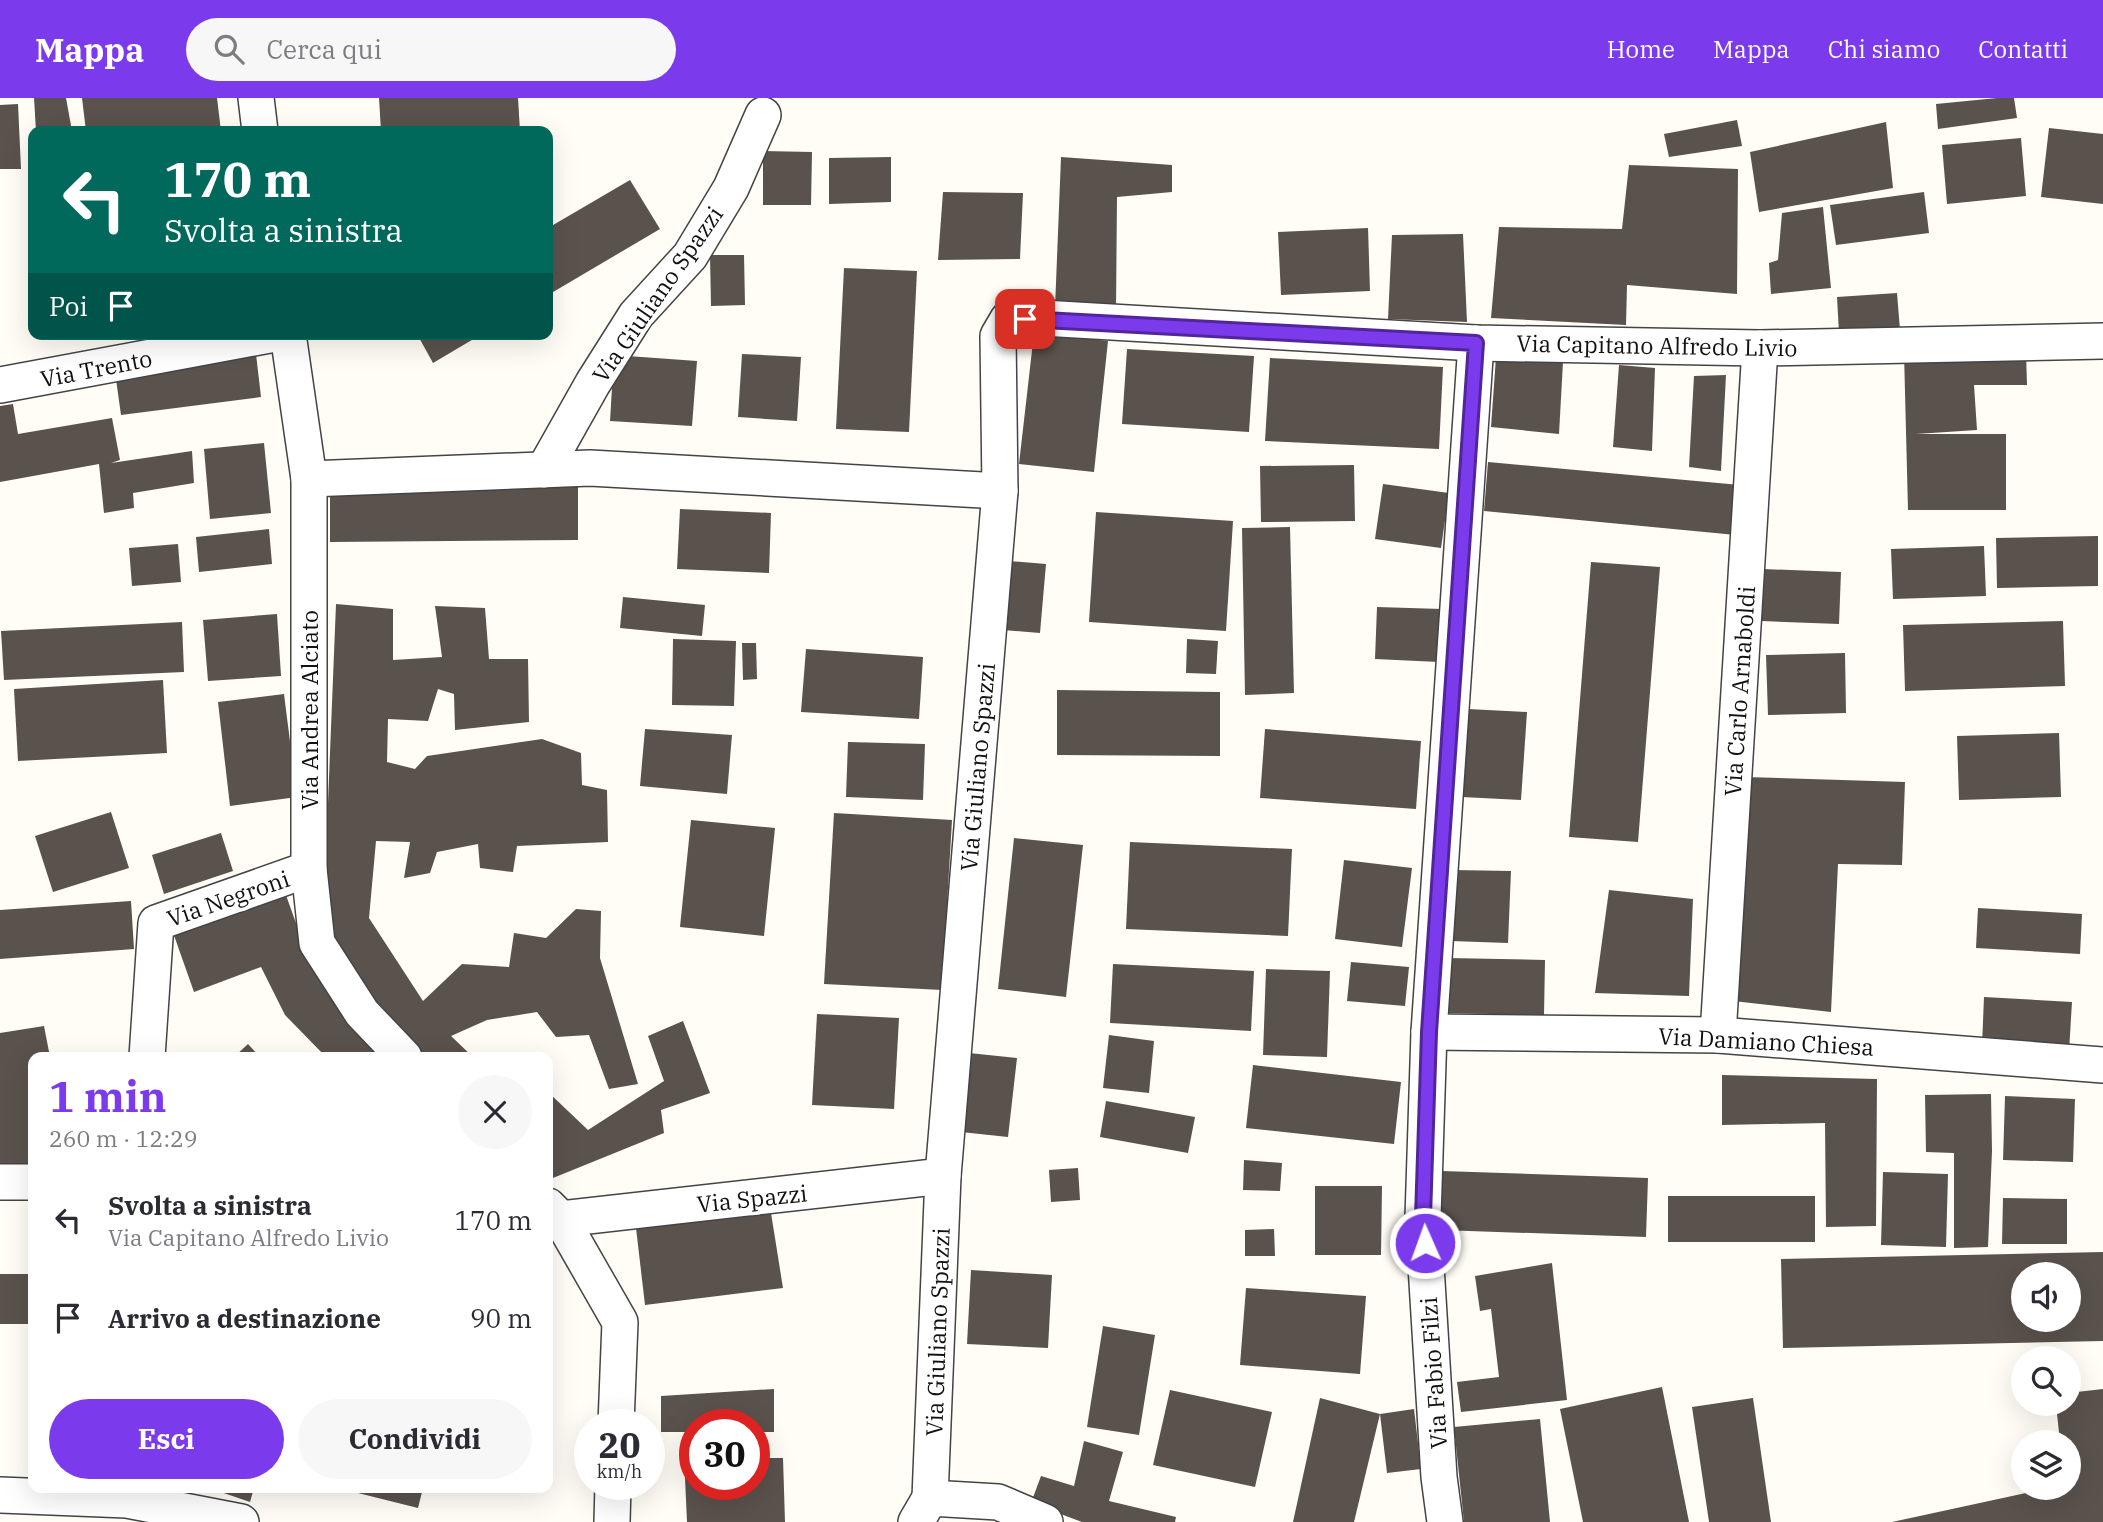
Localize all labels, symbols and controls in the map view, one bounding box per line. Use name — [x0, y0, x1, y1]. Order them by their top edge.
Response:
search box — [186, 18, 676, 81]
text: Mappa — [35, 28, 144, 71]
icon: search — [210, 30, 248, 68]
text: Cerca qui — [266, 32, 382, 66]
text: Home — [1607, 33, 1675, 65]
text: Mappa — [1713, 33, 1790, 65]
text: Chi siamo — [1828, 33, 1940, 65]
text: Contatti — [1978, 33, 2068, 65]
text: 170 m — [164, 147, 311, 210]
icon: left — [49, 154, 140, 245]
street label: Via Giuliano Spazzi — [585, 200, 729, 388]
text: Svolta a sinistra — [164, 209, 403, 251]
icon: arrive — [102, 287, 140, 325]
text: Poi — [49, 289, 88, 323]
pin — [995, 289, 1055, 349]
icon: arrive — [1006, 300, 1044, 338]
street label: Via Capitano Alfredo Livio — [1516, 328, 1798, 362]
street label: Via Trento — [38, 343, 154, 393]
street label: Via Carlo Arnaboldi — [1717, 585, 1761, 797]
street label: Via Andrea Alciato — [294, 610, 324, 810]
street label: Via Giuliano Spazzi — [953, 662, 1001, 872]
street label: Via Negroni — [163, 863, 293, 933]
street label: Via Damiano Chiesa — [1657, 1020, 1875, 1062]
text: 1 min — [49, 1069, 167, 1124]
button: close — [458, 1075, 532, 1149]
text: 260 m · 12:29 — [49, 1123, 198, 1153]
street label: Via Spazzi — [695, 1177, 809, 1219]
text: Svolta a sinistra — [108, 1188, 312, 1222]
icon: left — [49, 1201, 87, 1239]
text: 170 m — [454, 1203, 532, 1237]
position arrow — [1388, 1206, 1462, 1280]
text: Via Capitano Alfredo Livio — [108, 1222, 389, 1252]
street label: Via Giuliano Spazzi — [918, 1227, 956, 1437]
map controls — [2011, 1262, 2081, 1500]
button: sound — [2011, 1262, 2081, 1332]
street label: Via Fabio Filzi — [1413, 1296, 1453, 1450]
icon: arrive — [49, 1299, 87, 1337]
text: Arrivo a destinazione — [108, 1301, 381, 1335]
text: 90 m — [470, 1301, 532, 1335]
button: search — [2011, 1346, 2081, 1416]
button: Esci — [49, 1399, 284, 1479]
button: Condividi — [298, 1399, 532, 1479]
speed limit sign: 30 — [679, 1409, 770, 1500]
text: 20 — [598, 1422, 641, 1468]
button: layers — [2011, 1430, 2081, 1500]
text: km/h — [597, 1460, 642, 1483]

